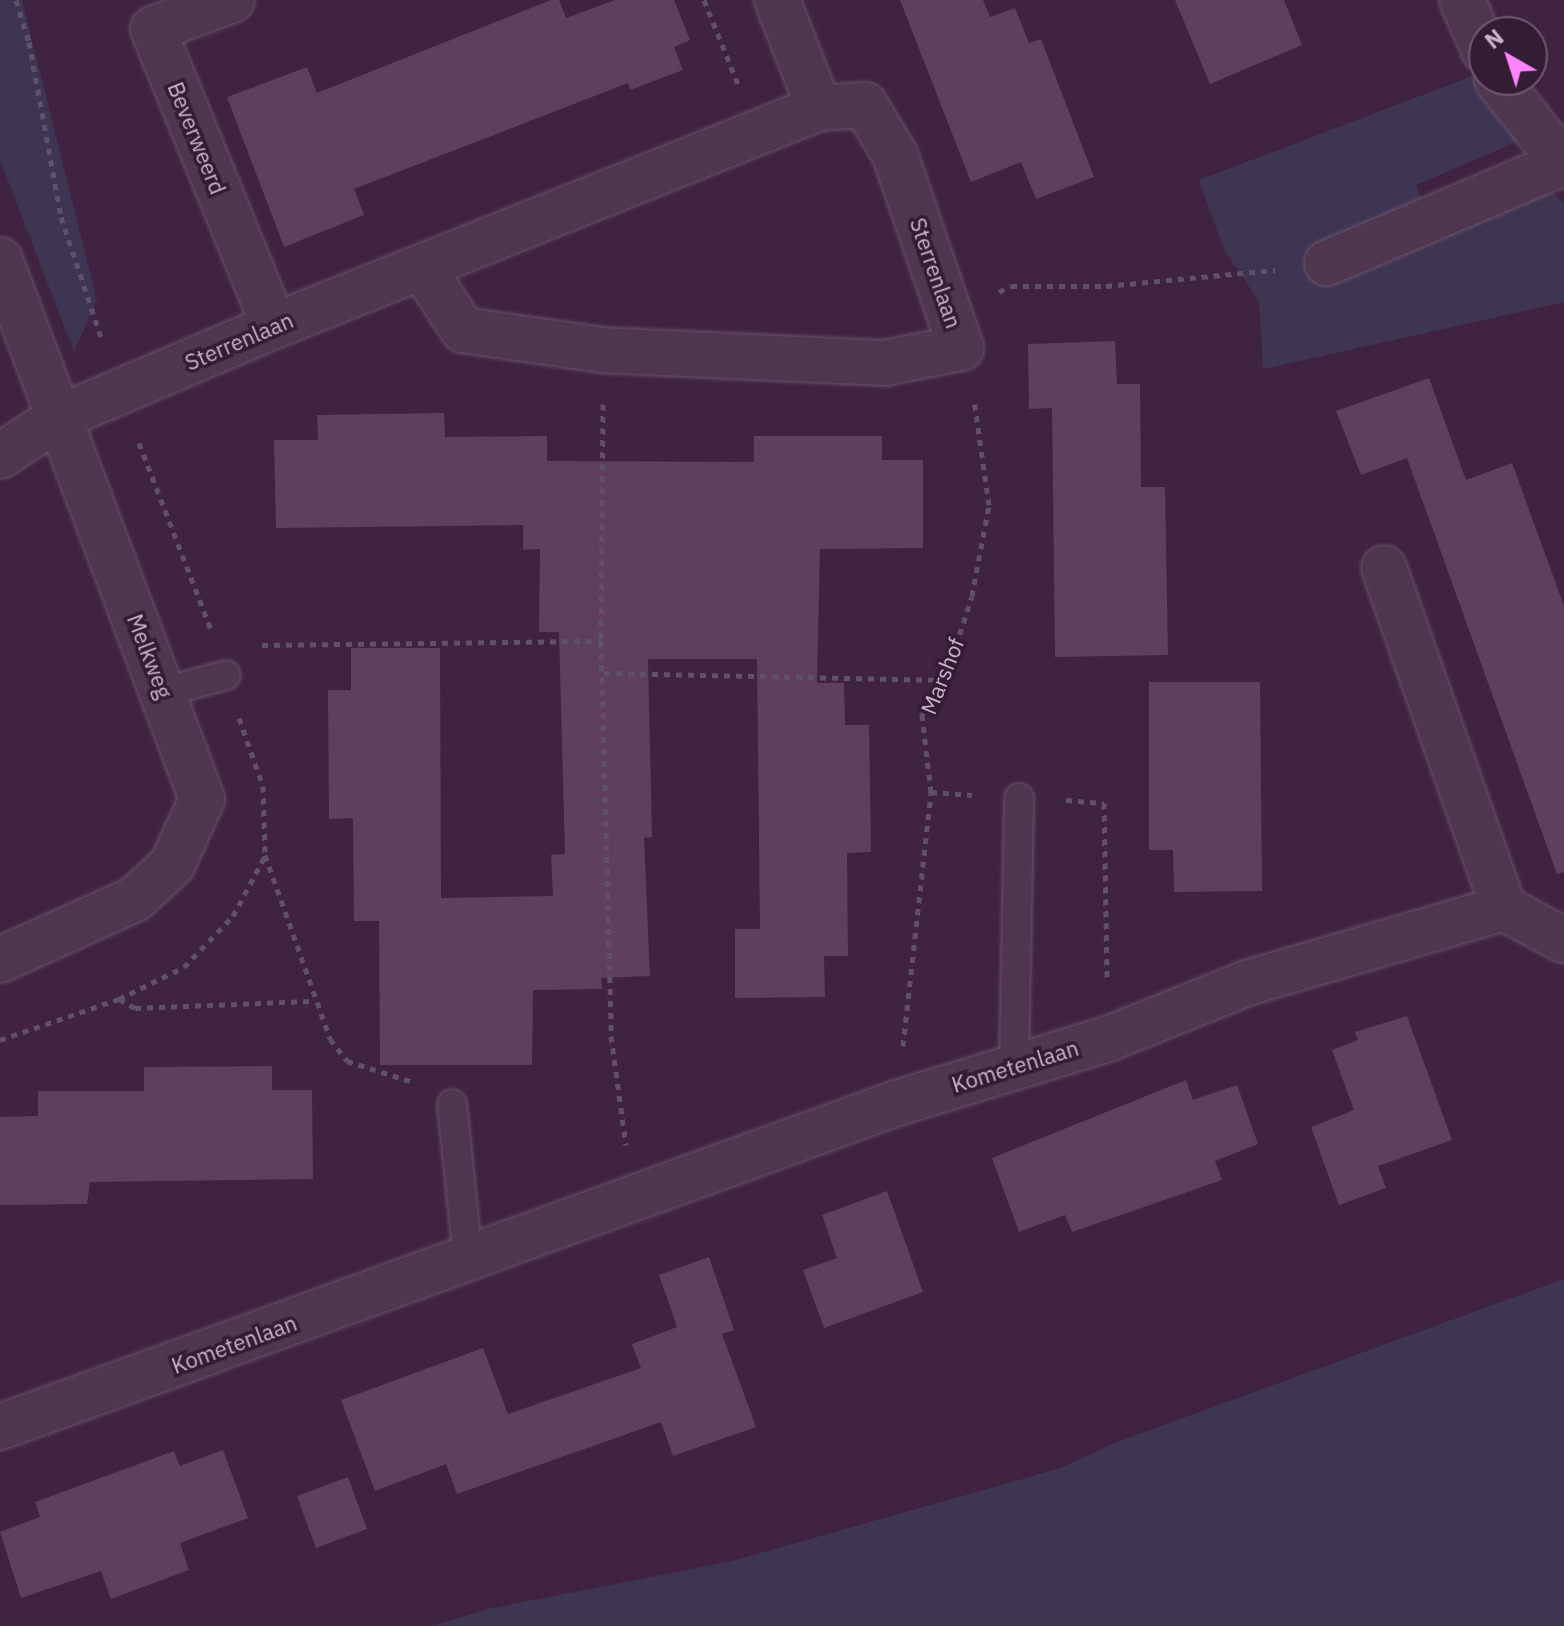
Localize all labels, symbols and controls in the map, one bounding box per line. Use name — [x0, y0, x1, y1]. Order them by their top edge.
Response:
north arrow — [1468, 16, 1548, 96]
text: N — [1479, 22, 1509, 55]
street label: Beverweerd — [163, 78, 231, 198]
street label: Sterrenlaan — [905, 214, 967, 332]
street label: Sterrenlaan — [181, 306, 297, 376]
street label: Melkweg — [122, 610, 178, 702]
street label: Marshof — [915, 634, 969, 718]
street label: Kometenlaan — [948, 1034, 1082, 1098]
street label: Kometenlaan — [168, 1309, 300, 1379]

